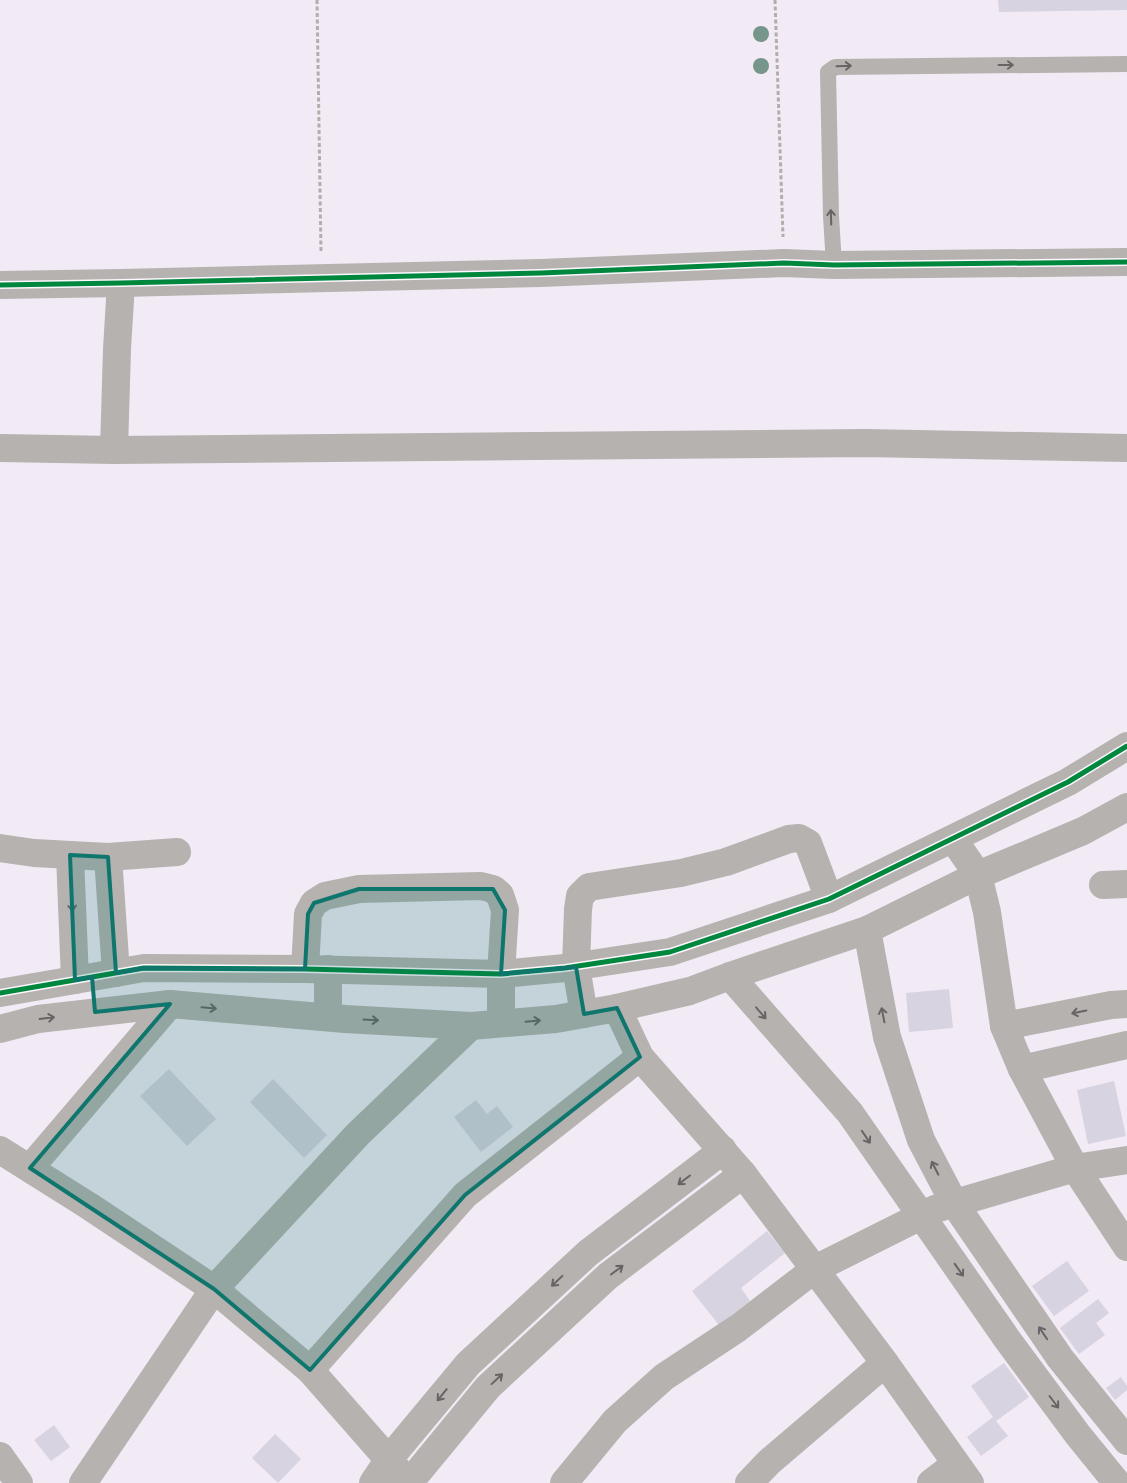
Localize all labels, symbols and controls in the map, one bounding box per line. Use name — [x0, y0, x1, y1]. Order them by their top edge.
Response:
one-way arrow — [998, 60, 1014, 70]
one-way arrow — [836, 62, 852, 71]
one-way arrow — [827, 209, 836, 225]
one-way arrow — [67, 895, 77, 911]
one-way arrow — [201, 1003, 217, 1012]
one-way arrow — [756, 1006, 767, 1019]
one-way arrow — [878, 1007, 887, 1023]
one-way arrow — [1071, 1007, 1087, 1017]
one-way arrow — [39, 1013, 55, 1023]
one-way arrow — [363, 1016, 379, 1025]
one-way arrow — [525, 1016, 541, 1026]
one-way arrow — [861, 1130, 871, 1144]
one-way arrow — [930, 1161, 939, 1176]
one-way arrow — [678, 1174, 691, 1185]
one-way arrow — [954, 1263, 964, 1277]
one-way arrow — [610, 1264, 623, 1275]
one-way arrow — [551, 1275, 564, 1287]
one-way arrow — [1038, 1327, 1048, 1341]
one-way arrow — [491, 1373, 503, 1385]
one-way arrow — [436, 1388, 447, 1401]
one-way arrow — [1049, 1395, 1059, 1409]

